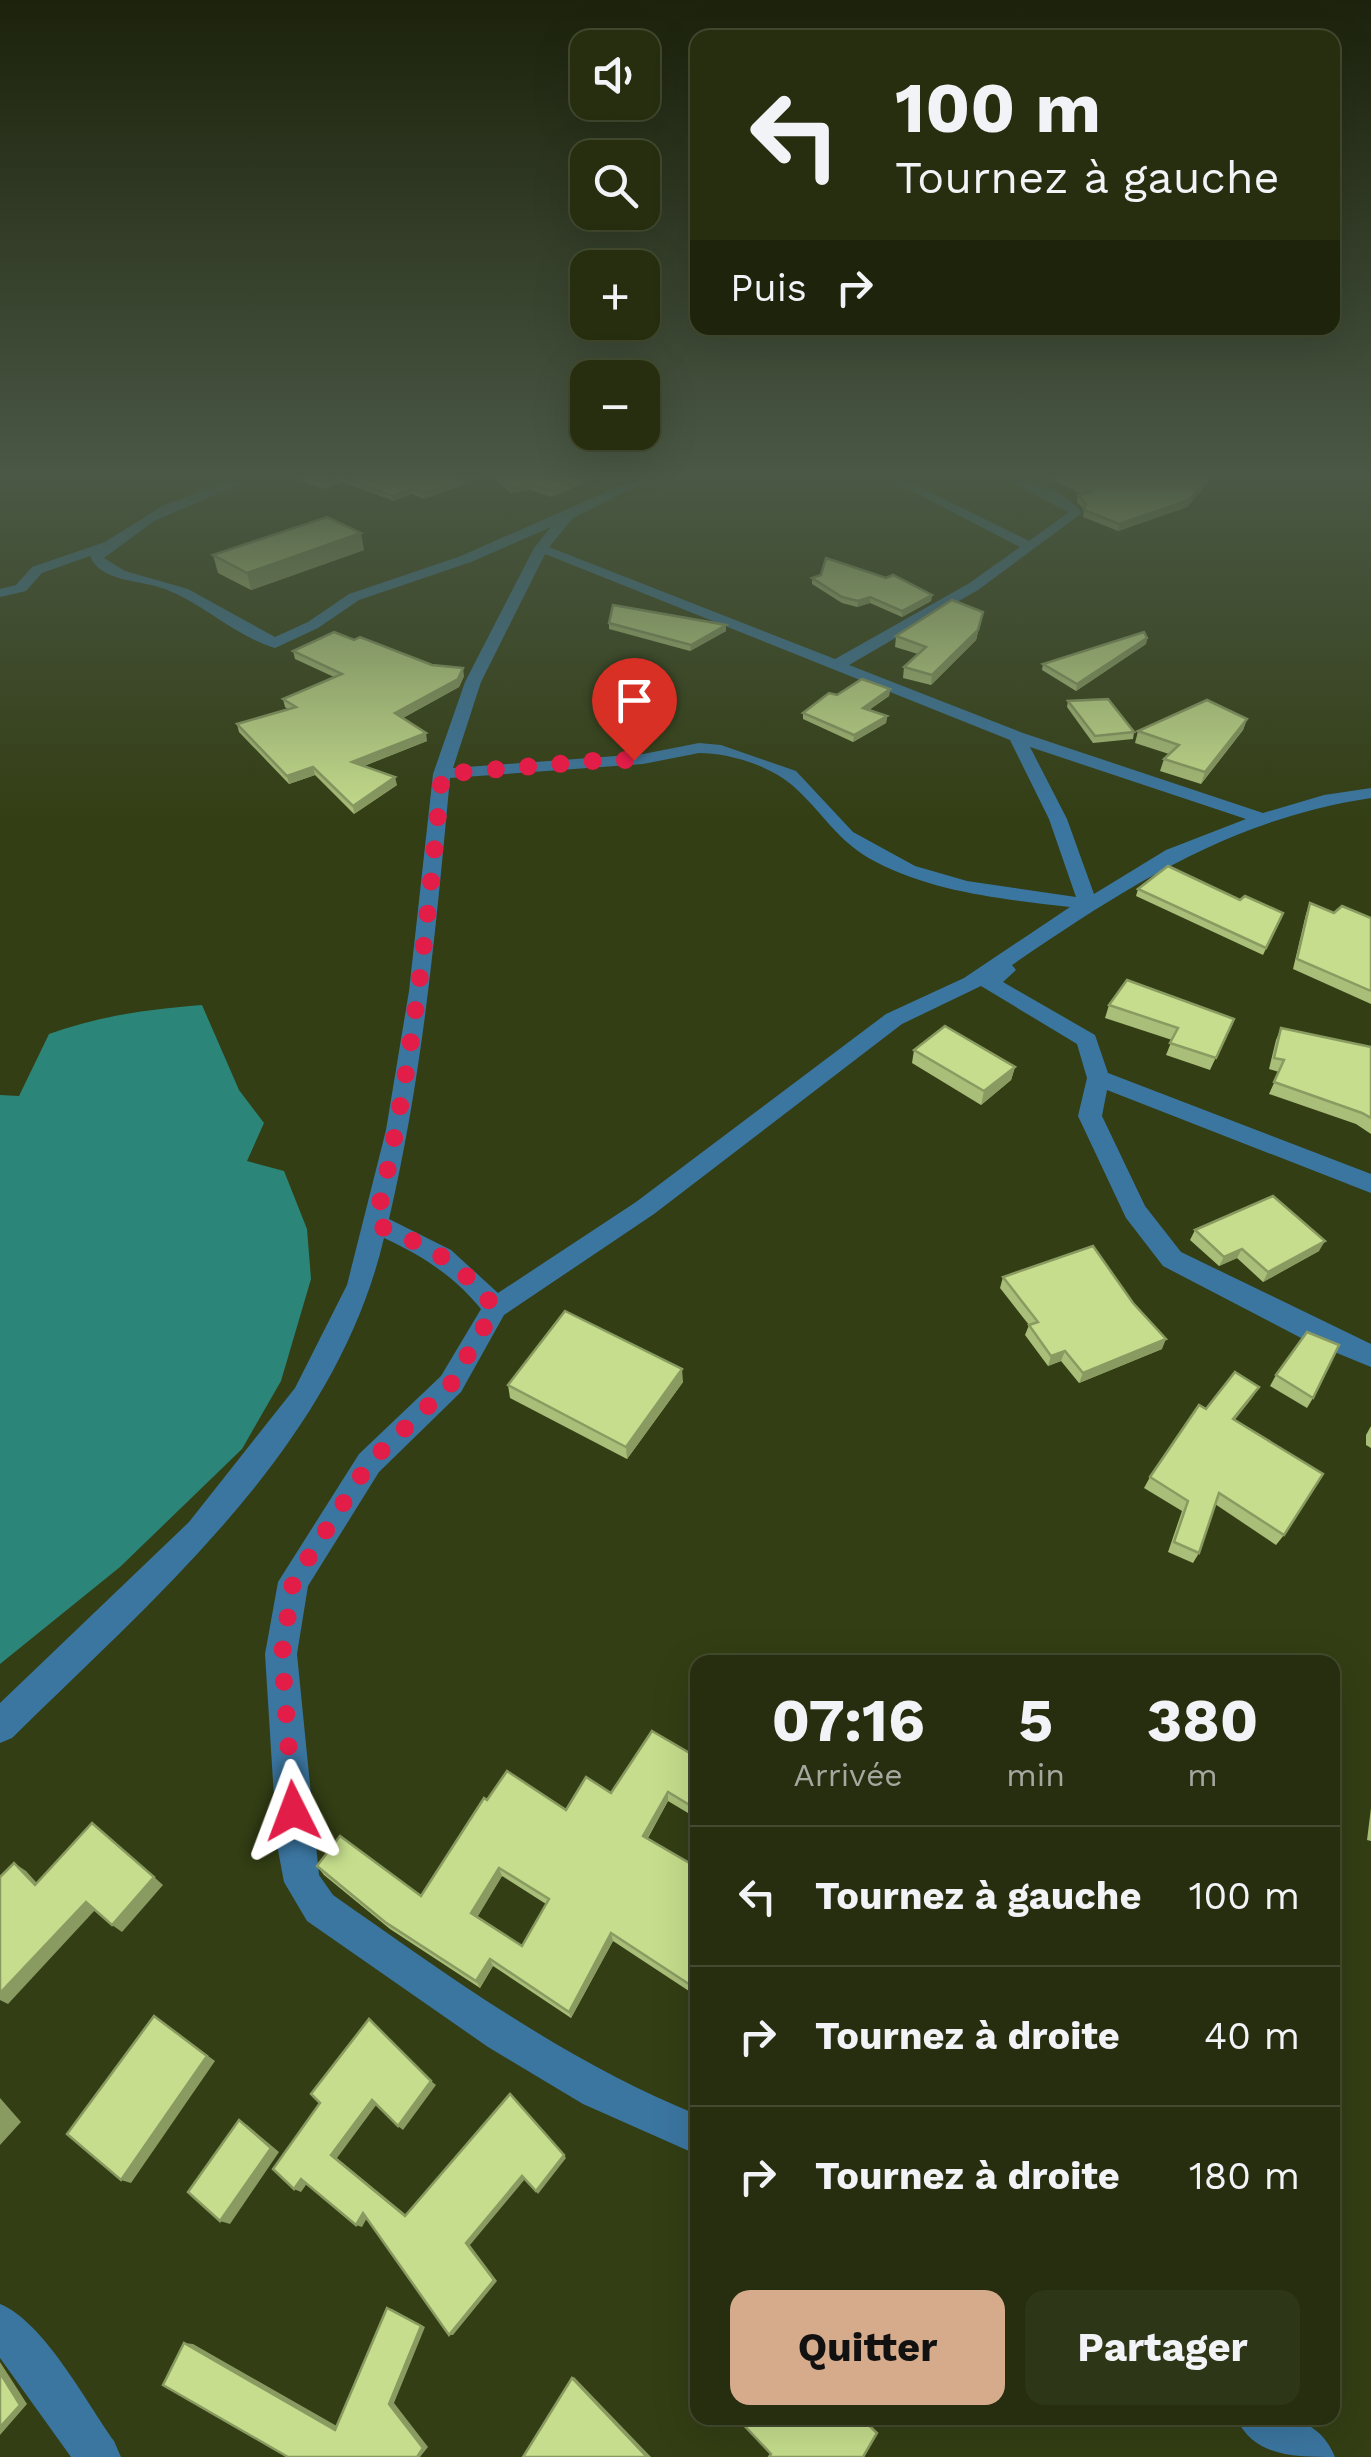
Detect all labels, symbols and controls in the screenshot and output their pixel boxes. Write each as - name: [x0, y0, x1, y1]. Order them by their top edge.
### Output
- map controls: [570, 30, 660, 450]
- button: sound: [570, 30, 660, 120]
- text: 100 m: [895, 67, 1101, 149]
- icon: left: [730, 70, 860, 200]
- button: search: [570, 140, 660, 230]
- text: Tournez à gauche: [895, 151, 1280, 204]
- button: +: [570, 250, 660, 340]
- icon: right: [827, 260, 882, 315]
- text: Puis: [730, 266, 807, 310]
- button: −: [570, 360, 660, 450]
- pin: [592, 658, 677, 761]
- icon: arrive: [607, 673, 662, 728]
- text: 07:16: [771, 1685, 925, 1756]
- text: 5: [1018, 1685, 1053, 1756]
- text: 380: [1147, 1685, 1259, 1756]
- text: Arrivée: [794, 1756, 903, 1794]
- text: min: [1006, 1756, 1065, 1794]
- text: m: [1187, 1756, 1218, 1794]
- position arrow: [241, 1759, 345, 1863]
- icon: left: [730, 1869, 785, 1924]
- text: Tournez à gauche: [815, 1874, 1141, 1918]
- text: 100 m: [1189, 1874, 1300, 1918]
- icon: right: [730, 2009, 785, 2064]
- text: Tournez à droite: [815, 2014, 1120, 2058]
- text: 40 m: [1204, 2014, 1300, 2058]
- icon: right: [730, 2149, 785, 2204]
- text: Tournez à droite: [815, 2154, 1120, 2198]
- text: 180 m: [1189, 2154, 1300, 2198]
- button: Quitter: [730, 2290, 1005, 2405]
- button: Partager: [1025, 2290, 1300, 2405]

